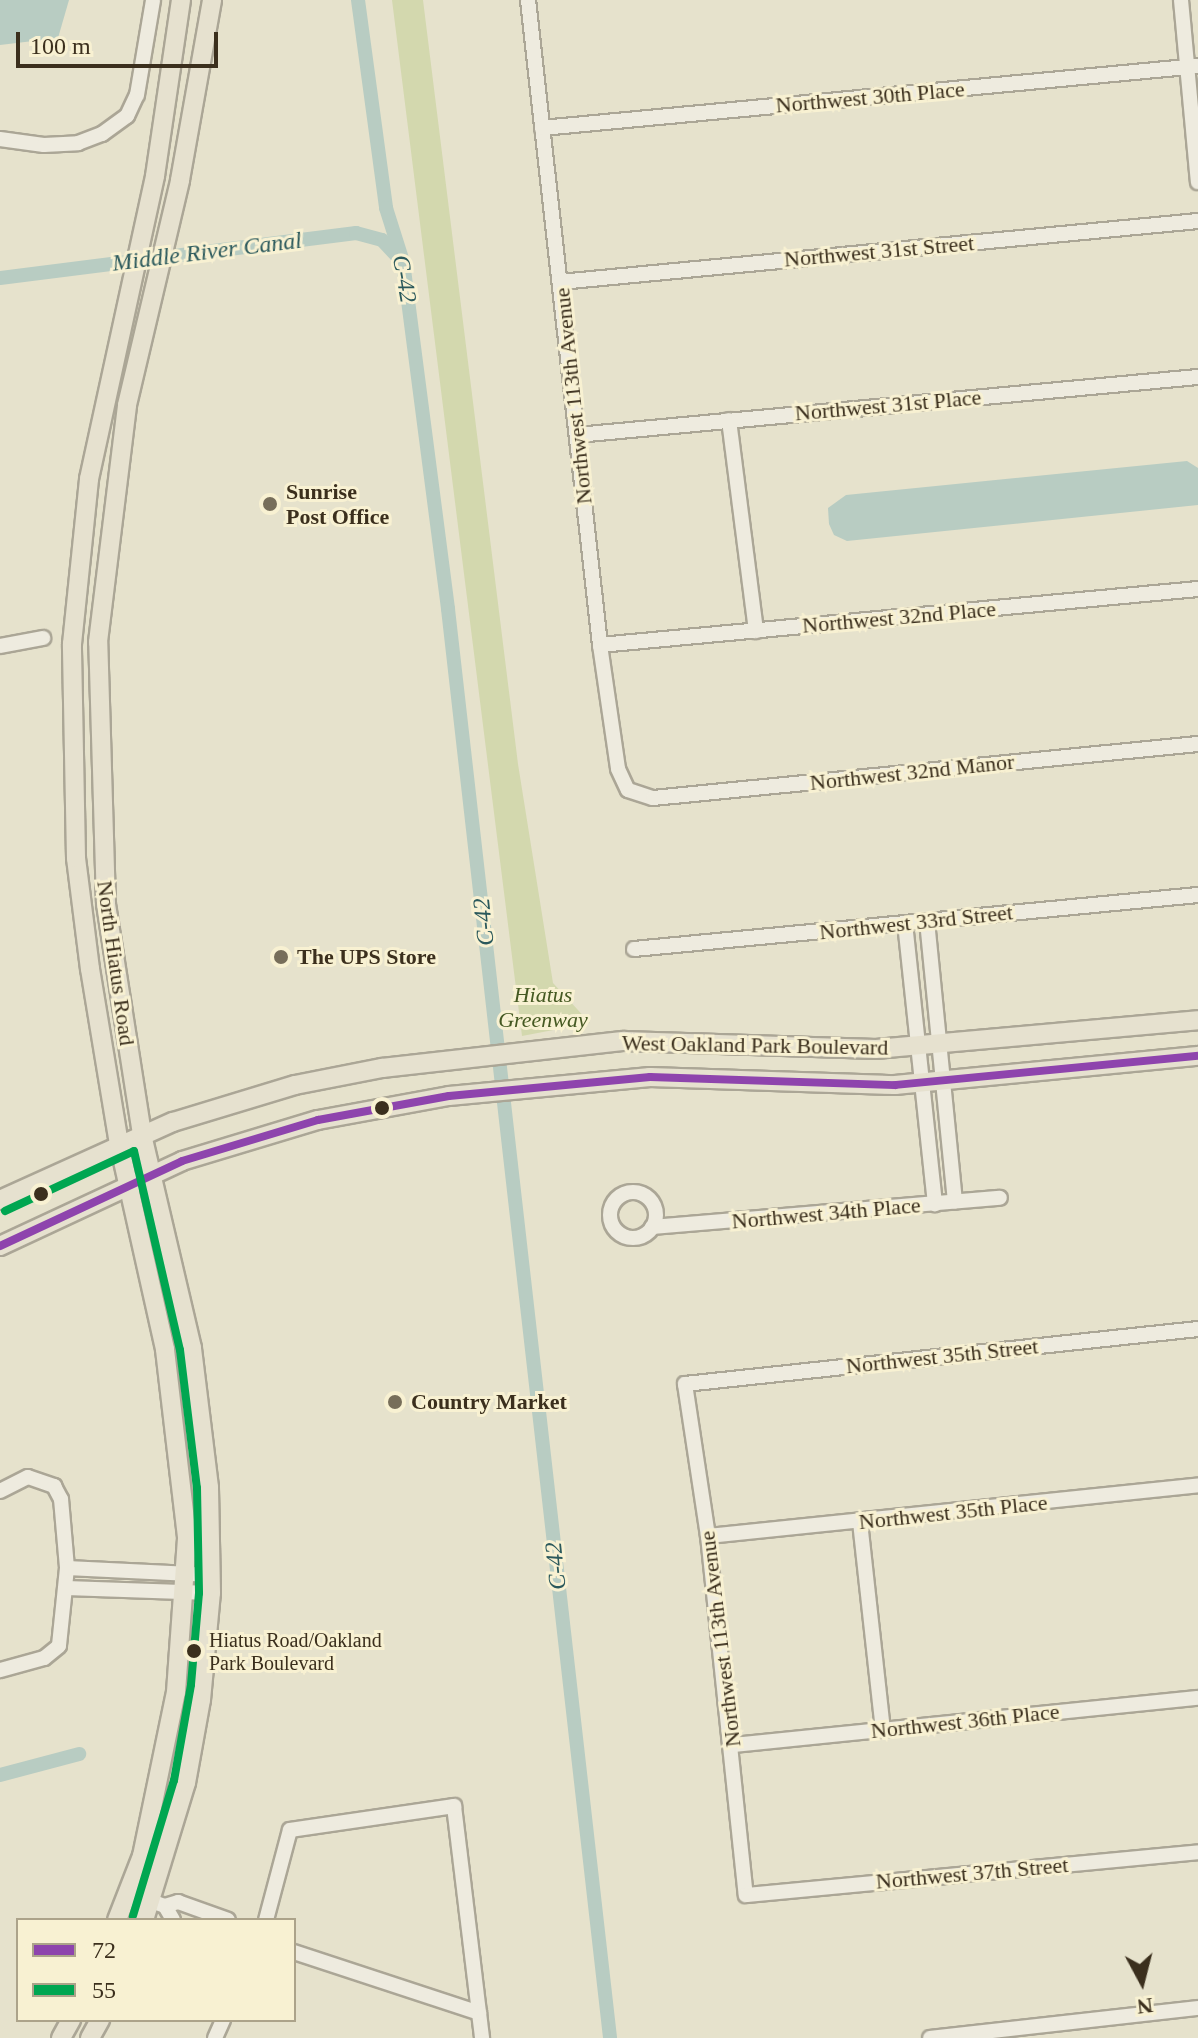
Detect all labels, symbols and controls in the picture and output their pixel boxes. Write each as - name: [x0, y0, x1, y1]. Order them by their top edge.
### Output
- scale bar: [20, 16, 222, 66]
- text: 100 m: [30, 33, 91, 59]
- street label: Northwest 30th Place: [775, 76, 965, 118]
- water label: Middle River Canal: [111, 226, 303, 278]
- street label: Northwest 31st Street: [783, 230, 975, 272]
- water label: C-42: [386, 253, 422, 305]
- street label: Northwest 113th Avenue: [548, 286, 598, 506]
- street label: Northwest 31st Place: [794, 384, 982, 426]
- place label: Sunrise Post Office: [286, 478, 389, 530]
- marker: Sunrise Post Office: [261, 495, 279, 513]
- street label: Northwest 32nd Place: [801, 595, 997, 639]
- street label: Northwest 32nd Manor: [809, 748, 1015, 796]
- street label: North Hiatus Road: [91, 879, 141, 1047]
- water label: C-42: [467, 897, 501, 947]
- street label: Northwest 33rd Street: [818, 899, 1014, 945]
- place label: The UPS Store: [297, 944, 436, 970]
- marker: The UPS Store: [272, 948, 290, 966]
- park label: Hiatus Greenway: [498, 981, 588, 1032]
- street label: West Oakland Park Boulevard: [622, 1029, 888, 1061]
- unlabelled marker: [374, 1100, 390, 1116]
- unlabelled marker: [33, 1186, 49, 1202]
- street label: Northwest 34th Place: [731, 1192, 921, 1234]
- street label: Northwest 35th Street: [845, 1333, 1039, 1379]
- place label: Country Market: [411, 1389, 567, 1415]
- marker: Country Market: [386, 1393, 404, 1411]
- street label: Northwest 35th Place: [857, 1489, 1049, 1535]
- street label: Northwest 113th Avenue: [694, 1529, 746, 1749]
- water label: C-42: [539, 1541, 573, 1591]
- place label: Hiatus Road/Oakland Park Boulevard: [209, 1628, 382, 1675]
- marker: Hiatus Road/Oakland Park Boulevard: [186, 1643, 202, 1659]
- street label: Northwest 36th Place: [869, 1698, 1061, 1744]
- street label: Northwest 37th Street: [875, 1851, 1069, 1895]
- legend: [16, 1918, 296, 2022]
- text: 72: [92, 1937, 116, 1963]
- north arrow: [1102, 1942, 1182, 2022]
- text: 55: [92, 1977, 116, 2003]
- text: N: [1136, 1993, 1154, 2020]

